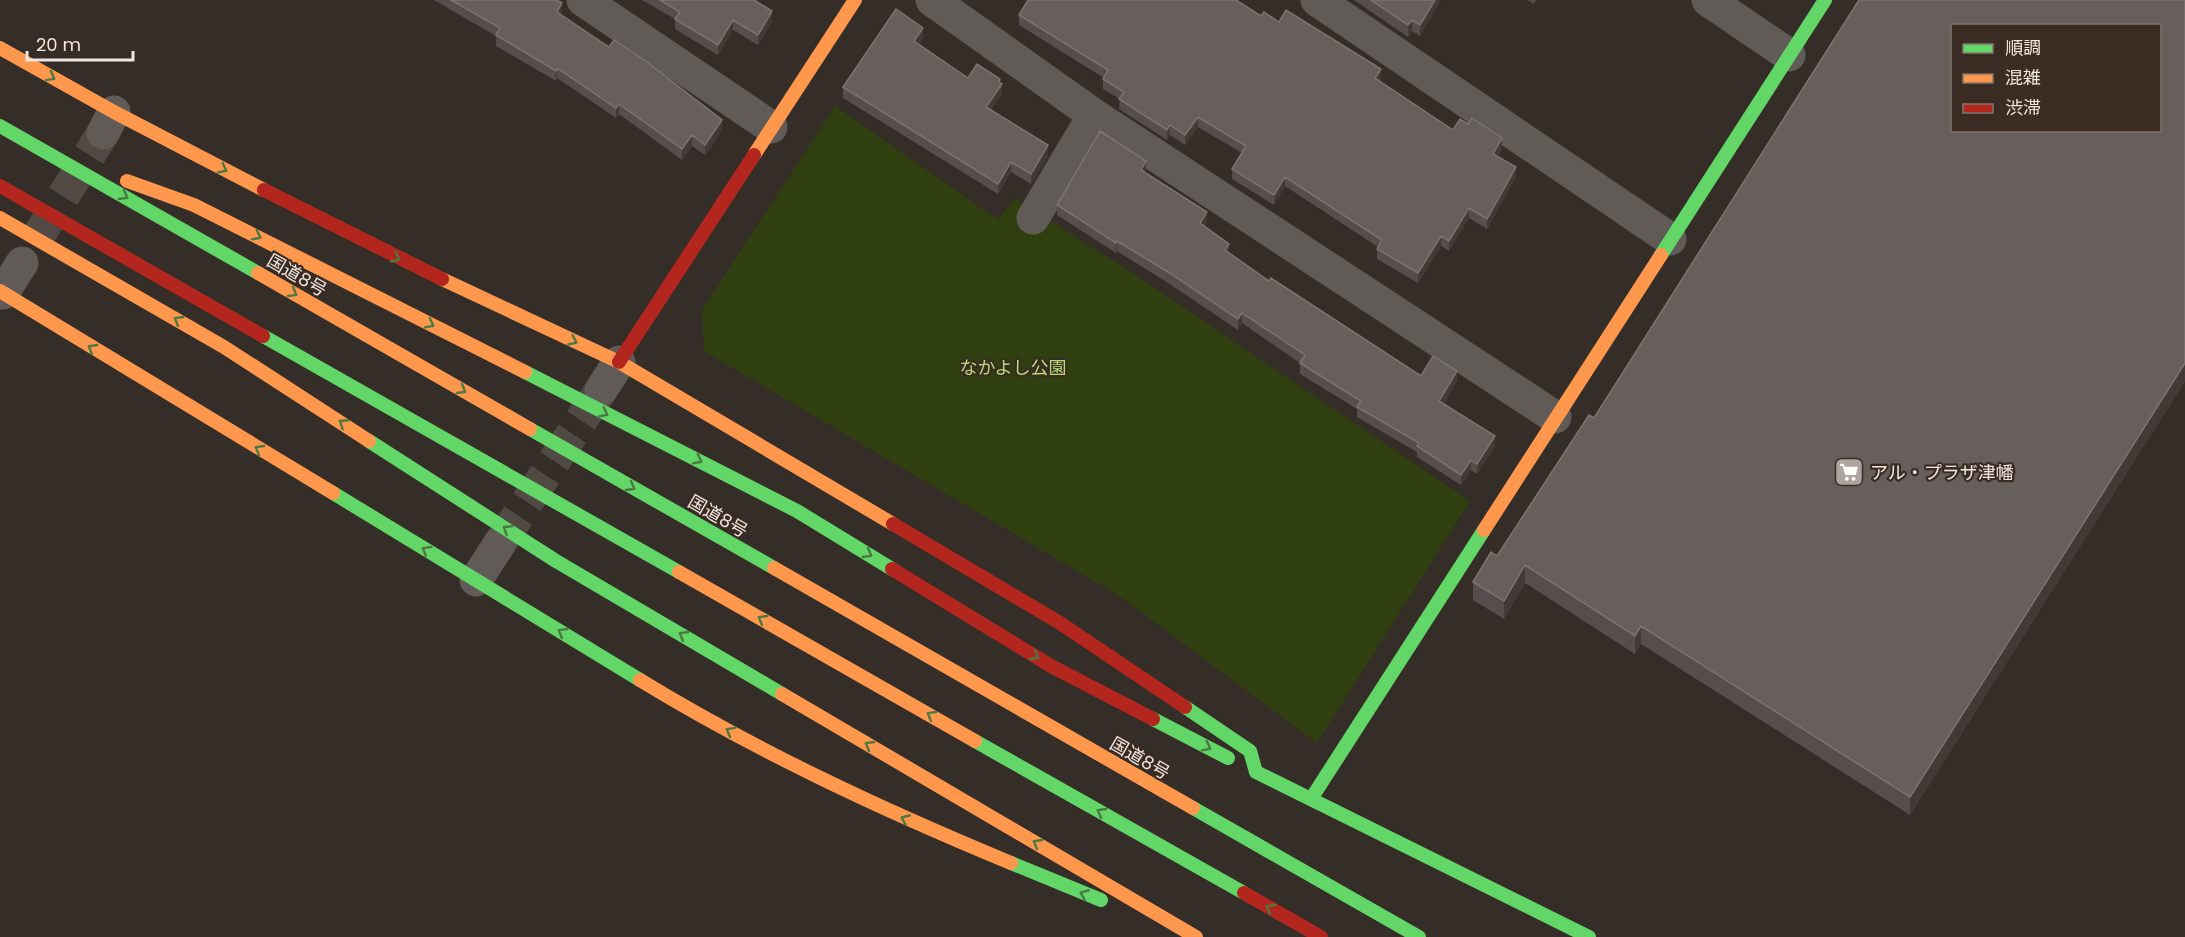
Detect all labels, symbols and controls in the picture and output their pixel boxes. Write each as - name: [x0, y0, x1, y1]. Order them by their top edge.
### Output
- scale bar: [27, 24, 134, 62]
- legend: [1951, 24, 2161, 132]
- text: 20 m: [36, 32, 81, 57]
- text: 順調: [2005, 35, 2041, 60]
- text: 混雑: [2005, 65, 2041, 90]
- one-way arrow: [45, 70, 55, 81]
- text: 渋滞: [2005, 95, 2041, 120]
- one-way arrow: [217, 162, 227, 173]
- one-way arrow: [118, 189, 128, 201]
- one-way arrow: [250, 228, 261, 240]
- street label: 国道8号: [262, 248, 332, 302]
- one-way arrow: [390, 250, 401, 262]
- one-way arrow: [287, 286, 297, 297]
- one-way arrow: [174, 316, 184, 327]
- one-way arrow: [424, 317, 435, 328]
- one-way arrow: [566, 333, 577, 345]
- one-way arrow: [88, 343, 98, 355]
- park label: なかよし公園: [959, 355, 1067, 380]
- one-way arrow: [456, 383, 466, 394]
- one-way arrow: [598, 405, 609, 417]
- one-way arrow: [339, 419, 349, 431]
- one-way arrow: [255, 444, 265, 456]
- one-way arrow: [691, 453, 702, 465]
- supermarket icon: アル・プラザ津幡: [1833, 456, 1865, 488]
- place label: アル・プラザ津幡: [1870, 460, 2014, 485]
- one-way arrow: [625, 480, 636, 491]
- street label: 国道8号: [683, 489, 753, 543]
- one-way arrow: [503, 525, 514, 536]
- one-way arrow: [422, 545, 432, 557]
- one-way arrow: [862, 547, 872, 559]
- one-way arrow: [758, 615, 768, 626]
- one-way arrow: [558, 628, 568, 640]
- one-way arrow: [679, 631, 689, 642]
- one-way arrow: [1029, 648, 1039, 660]
- one-way arrow: [927, 711, 937, 723]
- one-way arrow: [726, 727, 737, 738]
- street label: 国道8号: [1105, 731, 1175, 785]
- one-way arrow: [865, 740, 875, 752]
- one-way arrow: [1201, 740, 1212, 751]
- one-way arrow: [1097, 808, 1107, 819]
- one-way arrow: [900, 814, 911, 826]
- one-way arrow: [1033, 839, 1043, 851]
- one-way arrow: [1080, 889, 1091, 901]
- one-way arrow: [1266, 904, 1276, 915]

